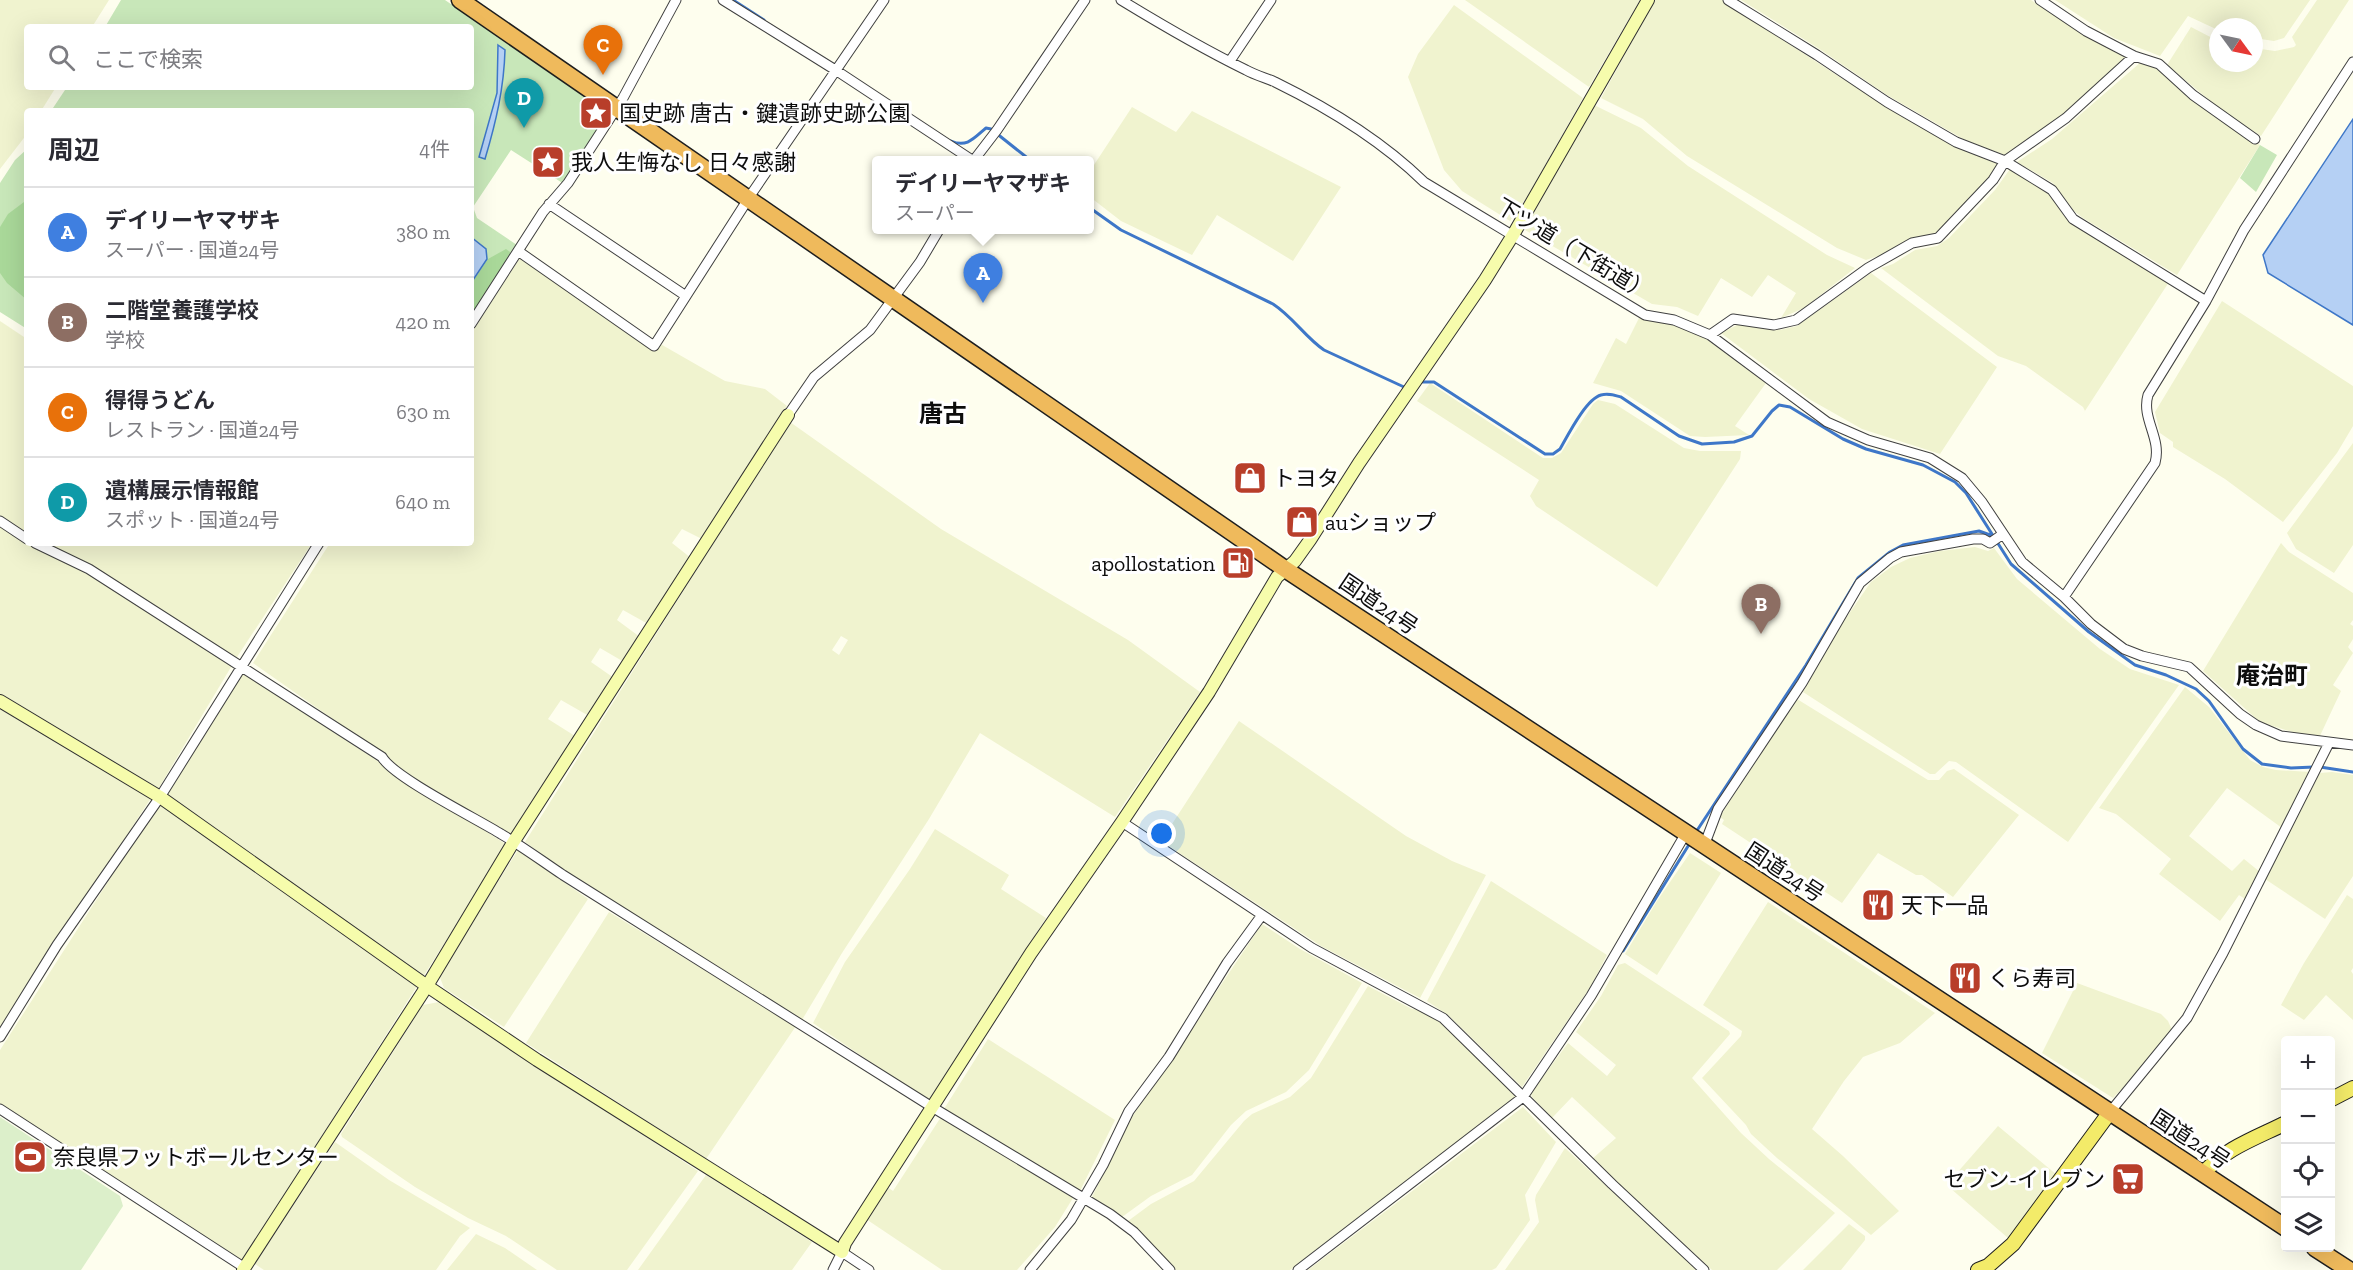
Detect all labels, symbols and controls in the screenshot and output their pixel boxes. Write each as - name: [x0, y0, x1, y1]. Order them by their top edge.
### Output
- north arrow: [2209, 18, 2263, 72]
- search box: [24, 24, 474, 90]
- pin: C: [584, 26, 622, 75]
- icon: search: [45, 41, 78, 74]
- text: ここで検索: [93, 46, 203, 73]
- pin: D: [504, 78, 544, 128]
- place icon: 国史跡 唐古・鍵遺跡史跡公園: [578, 95, 614, 131]
- place label: 国史跡 唐古・鍵遺跡史跡公園: [619, 100, 910, 127]
- text: 周辺: [48, 134, 100, 166]
- text: 4件: [419, 137, 450, 161]
- place icon: 我人生悔なし 日々感謝: [530, 144, 566, 180]
- place label: 我人生悔なし 日々感謝: [571, 149, 796, 176]
- popup: [872, 156, 1094, 234]
- text: デイリーヤマザキ: [895, 170, 1071, 197]
- street label: 下ツ道（下街道）: [1491, 193, 1656, 306]
- text: スーパー: [895, 201, 975, 225]
- text: デイリーヤマザキ: [105, 207, 281, 234]
- text: A: [61, 220, 74, 244]
- text: 380 m: [396, 220, 450, 244]
- text: スーパー · 国道24号: [105, 238, 279, 262]
- pin: A: [964, 254, 1002, 303]
- text: 二階堂養護学校: [105, 297, 259, 324]
- text: B: [61, 310, 74, 334]
- text: 420 m: [396, 310, 450, 334]
- text: 学校: [105, 328, 145, 352]
- text: 得得うどん: [105, 387, 215, 414]
- district label: 唐古: [919, 399, 967, 428]
- text: C: [61, 400, 74, 424]
- text: 630 m: [396, 400, 450, 424]
- text: レストラン · 国道24号: [105, 418, 300, 442]
- shop icon: トヨタ: [1232, 460, 1268, 496]
- place label: トヨタ: [1273, 465, 1339, 492]
- text: 遺構展示情報館: [105, 477, 259, 504]
- text: D: [61, 490, 74, 514]
- text: 640 m: [395, 490, 450, 514]
- shop icon: auショップ: [1284, 504, 1320, 540]
- text: スポット · 国道24号: [105, 508, 280, 532]
- place label: auショップ: [1325, 509, 1436, 536]
- fuel station icon: apollostation: [1220, 545, 1256, 581]
- place label: apollostation: [1091, 550, 1215, 577]
- street label: 国道24号: [1334, 568, 1423, 641]
- pin: B: [1742, 584, 1780, 634]
- district label: 庵治町: [2236, 661, 2308, 690]
- your location: [1147, 819, 1176, 848]
- street label: 国道24号: [1740, 837, 1829, 908]
- restaurant icon: 天下一品: [1860, 887, 1896, 923]
- place label: 天下一品: [1901, 892, 1989, 919]
- restaurant icon: くら寿司: [1947, 960, 1983, 996]
- place label: くら寿司: [1988, 965, 2076, 992]
- map controls: [2281, 1036, 2335, 1252]
- button: +: [2281, 1036, 2335, 1090]
- button: −: [2281, 1090, 2335, 1144]
- street label: 国道24号: [2146, 1104, 2235, 1175]
- sports icon: 奈良県フットボールセンター: [12, 1139, 48, 1175]
- place label: 奈良県フットボールセンター: [53, 1144, 339, 1171]
- button: locate: [2281, 1144, 2335, 1198]
- supermarket icon: セブン-イレブン: [2110, 1161, 2146, 1197]
- place label: セブン-イレブン: [1943, 1166, 2105, 1193]
- button: layers: [2281, 1198, 2335, 1252]

